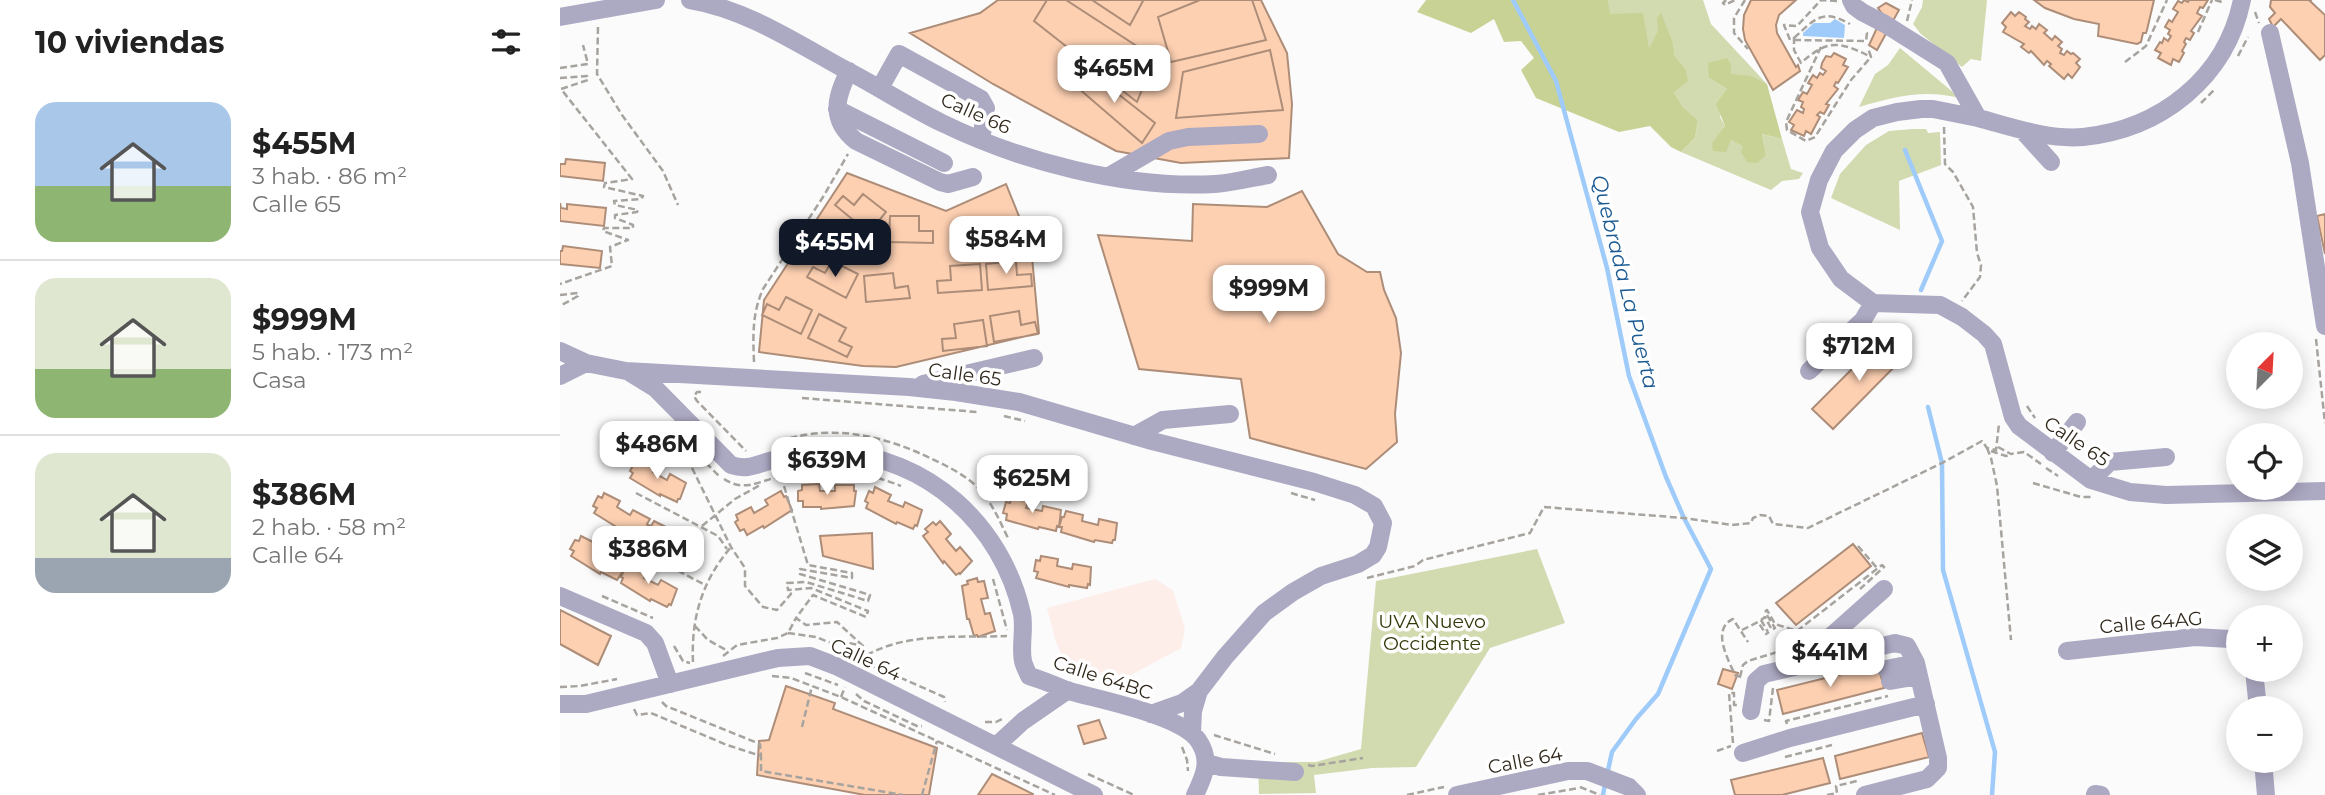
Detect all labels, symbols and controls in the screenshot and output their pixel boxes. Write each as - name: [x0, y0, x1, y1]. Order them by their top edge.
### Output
- icon: filters: [487, 23, 525, 61]
- text: 10 viviendas: [35, 24, 225, 61]
- pin: $465M: [1065, 46, 1163, 105]
- text: $465M: [1073, 54, 1155, 82]
- street label: Calle 66: [937, 88, 1014, 139]
- text: $455M: [252, 125, 356, 162]
- icon: home: [91, 130, 175, 214]
- text: 3 hab. · 86 m²: [252, 162, 407, 190]
- water label: Quebrada La Puerta: [1587, 172, 1664, 392]
- text: Calle 65: [252, 190, 341, 218]
- pin: $584M: [957, 216, 1055, 276]
- pin: $455M: [786, 219, 884, 279]
- text: $584M: [965, 225, 1047, 253]
- text: $455M: [795, 228, 875, 256]
- pin: $999M: [1220, 266, 1318, 325]
- text: $999M: [1229, 274, 1309, 302]
- text: $999M: [252, 301, 357, 338]
- icon: home: [91, 306, 175, 390]
- pin: $712M: [1810, 324, 1908, 383]
- text: $712M: [1822, 332, 1896, 360]
- north arrow: [2226, 332, 2303, 410]
- map controls: [2226, 332, 2303, 773]
- text: 5 hab. · 173 m²: [252, 338, 413, 366]
- street label: Calle 65: [927, 358, 1003, 391]
- text: Casa: [252, 366, 307, 394]
- street label: Calle 65: [2040, 411, 2114, 472]
- pin: $486M: [608, 421, 706, 481]
- button: locate: [2226, 423, 2303, 500]
- text: $486M: [616, 430, 698, 458]
- pin: $639M: [778, 438, 876, 497]
- text: $639M: [787, 446, 867, 474]
- pin: $625M: [983, 456, 1081, 515]
- text: $625M: [993, 464, 1071, 492]
- text: $386M: [252, 476, 356, 513]
- icon: home: [91, 481, 175, 565]
- text: 2 hab. · 58 m²: [252, 513, 406, 541]
- button: layers: [2226, 514, 2303, 591]
- pin: $386M: [599, 526, 697, 586]
- text: $386M: [608, 535, 688, 563]
- text: Calle 64: [252, 541, 343, 569]
- button: +: [2226, 605, 2303, 682]
- street label: Calle 64AG: [2099, 607, 2204, 638]
- park label: UVA Nuevo Occidente: [1378, 610, 1486, 655]
- pin: $441M: [1781, 630, 1879, 689]
- street label: Calle 64: [827, 633, 905, 686]
- text: $441M: [1791, 638, 1869, 666]
- street label: Calle 64BC: [1050, 651, 1155, 704]
- button: −: [2226, 696, 2303, 773]
- street label: Calle 64: [1486, 742, 1565, 779]

